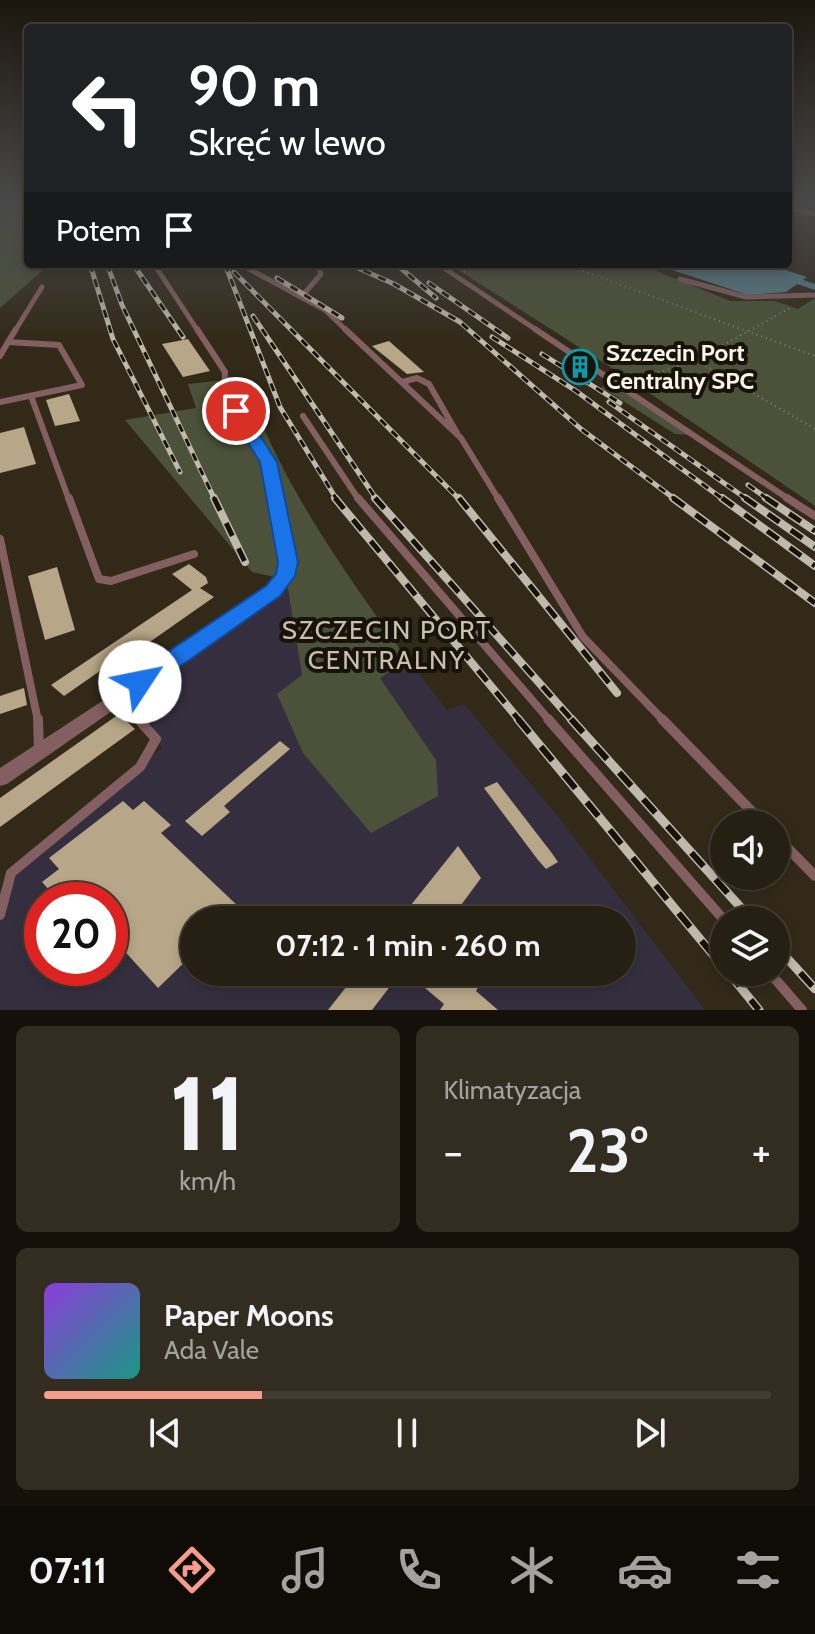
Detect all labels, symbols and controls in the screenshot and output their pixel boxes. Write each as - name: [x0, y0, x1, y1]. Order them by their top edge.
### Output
- text: 90 m: [188, 52, 320, 120]
- icon: left: [56, 56, 160, 160]
- text: Skręć w lewo: [188, 120, 386, 164]
- icon: arrive: [157, 208, 201, 252]
- text: Potem: [56, 212, 141, 249]
- place label: Szczecin Port Centralny SPC: [606, 338, 754, 395]
- building icon: Szczecin Port Centralny SPC: [561, 348, 599, 386]
- pin: [202, 377, 270, 445]
- icon: arrive: [214, 389, 258, 433]
- district label: SZCZECIN PORT CENTRALNY: [282, 614, 492, 676]
- position arrow: [98, 640, 182, 724]
- map controls: [710, 810, 790, 986]
- button: sound: [710, 810, 790, 890]
- speed limit sign: 20: [24, 882, 128, 986]
- button: layers: [710, 906, 790, 986]
- text: 07:12 · 1 min · 260 m: [275, 927, 541, 964]
- text: 11: [169, 1050, 246, 1176]
- text: Klimatyzacja: [444, 1074, 581, 1106]
- text: 23°: [567, 1114, 648, 1187]
- text: −: [444, 1125, 463, 1178]
- text: +: [752, 1125, 771, 1178]
- text: km/h: [179, 1165, 236, 1197]
- text: Paper Moons: [164, 1297, 334, 1334]
- text: Ada Vale: [164, 1334, 259, 1366]
- icon: previous: [143, 1411, 187, 1455]
- icon: pause: [385, 1411, 429, 1455]
- icon: next: [628, 1411, 672, 1455]
- icon: directions: [164, 1542, 220, 1598]
- icon: music: [277, 1542, 333, 1598]
- icon: phone: [391, 1542, 447, 1598]
- icon: climate: [504, 1542, 560, 1598]
- icon: car: [617, 1542, 673, 1598]
- icon: filters: [730, 1542, 786, 1598]
- text: 07:11: [29, 1548, 107, 1592]

